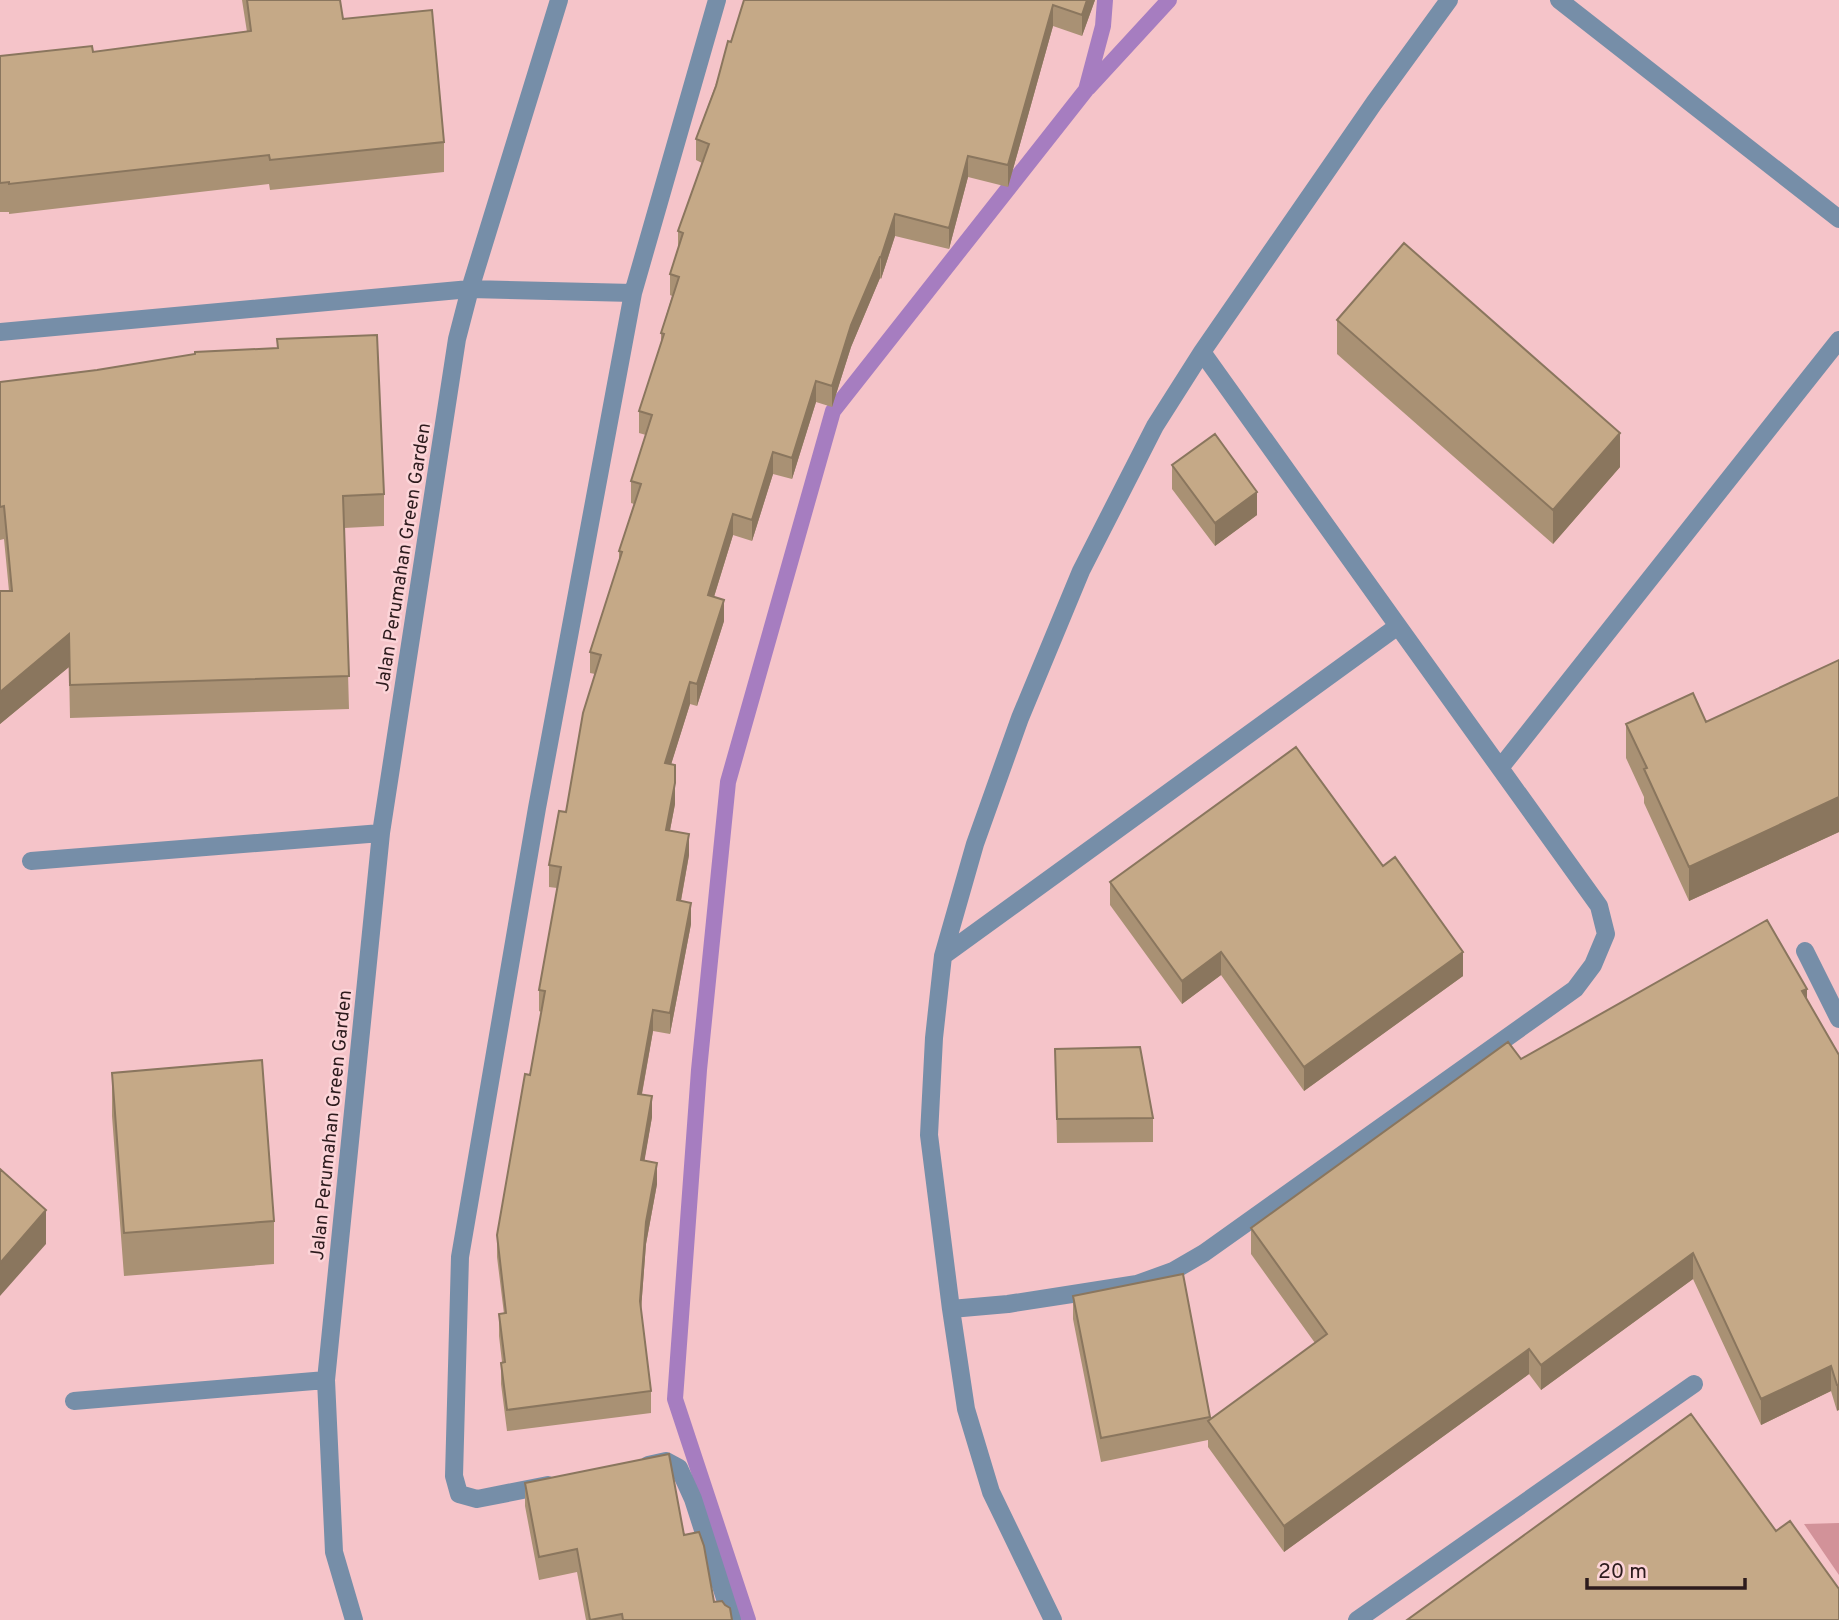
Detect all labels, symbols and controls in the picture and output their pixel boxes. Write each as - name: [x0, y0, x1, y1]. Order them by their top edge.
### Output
- street label: Jalan Perumahan Green Garden: [371, 421, 437, 693]
- street label: Jalan Perumahan Green Garden: [306, 989, 358, 1262]
- scale bar: [1587, 1546, 1744, 1590]
- text: 20 m: [1598, 1559, 1647, 1586]

